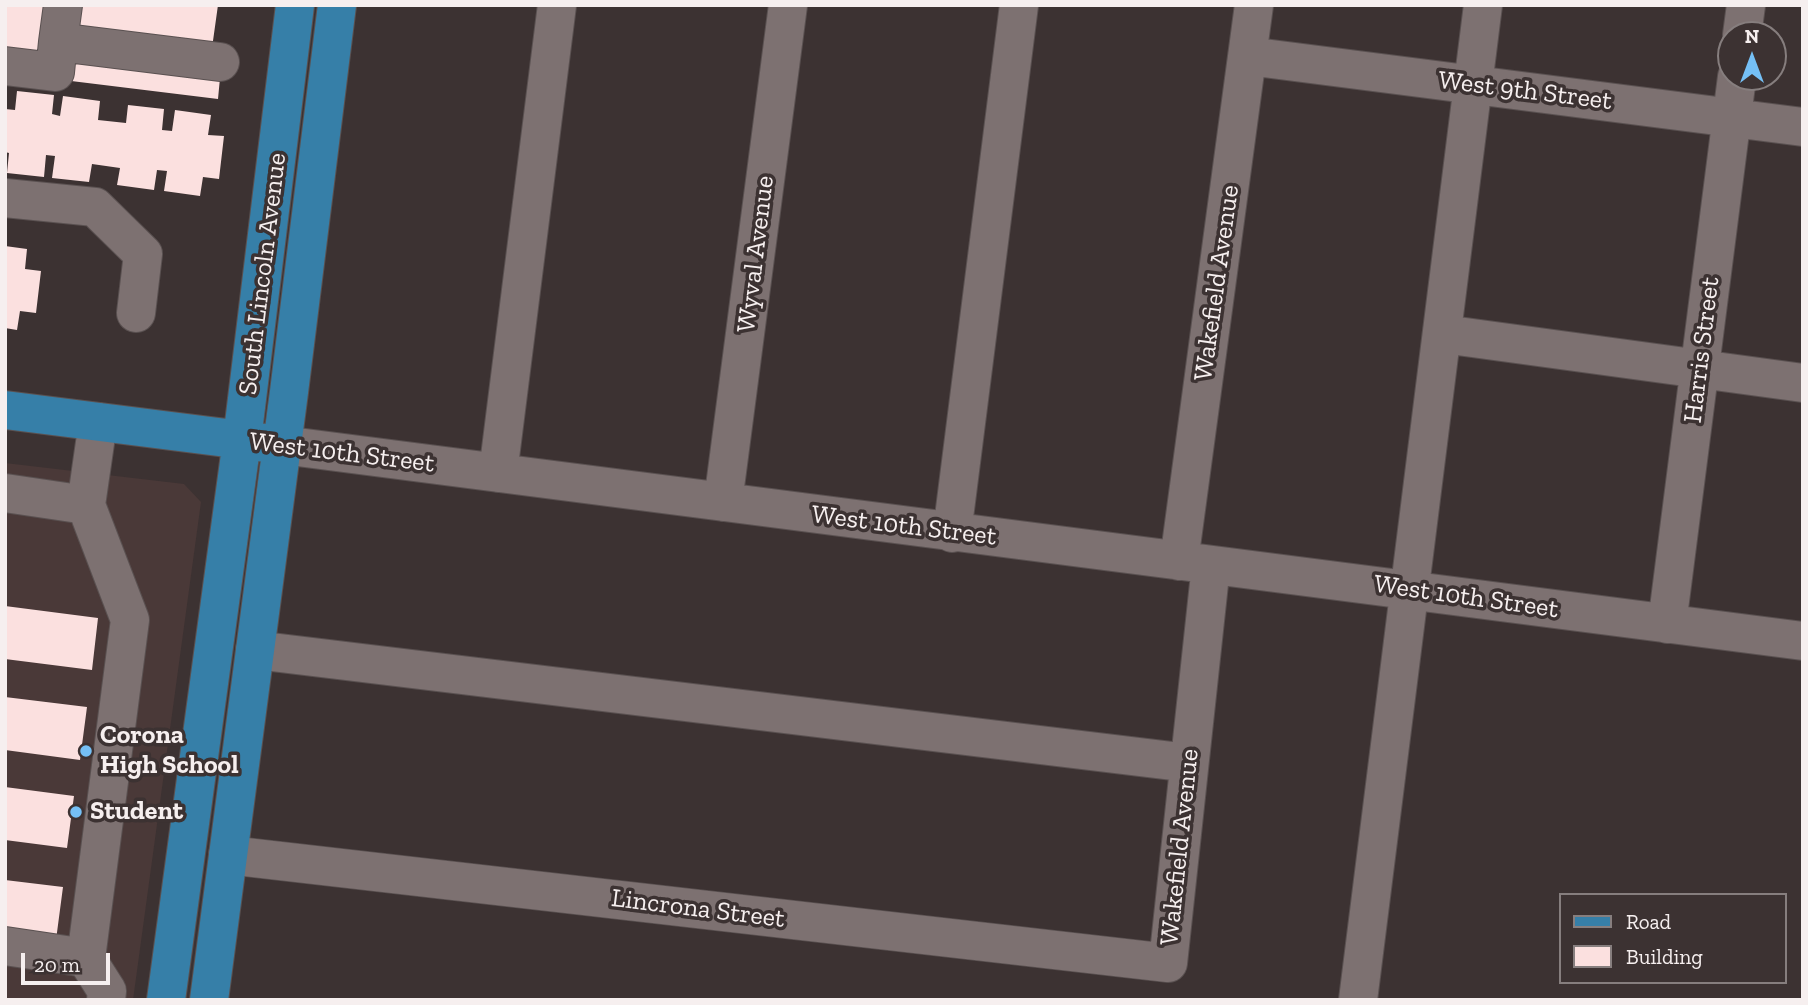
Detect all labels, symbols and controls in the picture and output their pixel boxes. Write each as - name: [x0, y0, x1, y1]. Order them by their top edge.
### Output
- north arrow: [1717, 21, 1787, 91]
- text: N: [1745, 25, 1759, 48]
- street label: West 9th Street: [1436, 65, 1614, 117]
- street label: South Lincoln Avenue: [233, 151, 293, 397]
- street label: Wyval Avenue: [731, 174, 781, 334]
- street label: Wakefield Avenue: [1188, 183, 1246, 383]
- street label: Harris Street: [1678, 275, 1726, 425]
- street label: West 10th Street: [248, 426, 436, 480]
- street label: West 10th Street: [810, 499, 998, 553]
- street label: West 10th Street: [1372, 569, 1560, 625]
- place label: Corona High School: [100, 720, 239, 782]
- marker: Corona High School: [78, 743, 94, 759]
- street label: Wakefield Avenue: [1154, 747, 1206, 947]
- place label: Student: [90, 796, 183, 828]
- marker: Student: [68, 804, 84, 820]
- street label: Lincrona Street: [610, 883, 786, 935]
- legend: [1560, 893, 1787, 984]
- text: Road: [1626, 909, 1671, 934]
- scale bar: [24, 939, 114, 983]
- text: Building: [1626, 944, 1703, 969]
- text: 20 m: [34, 952, 80, 977]

